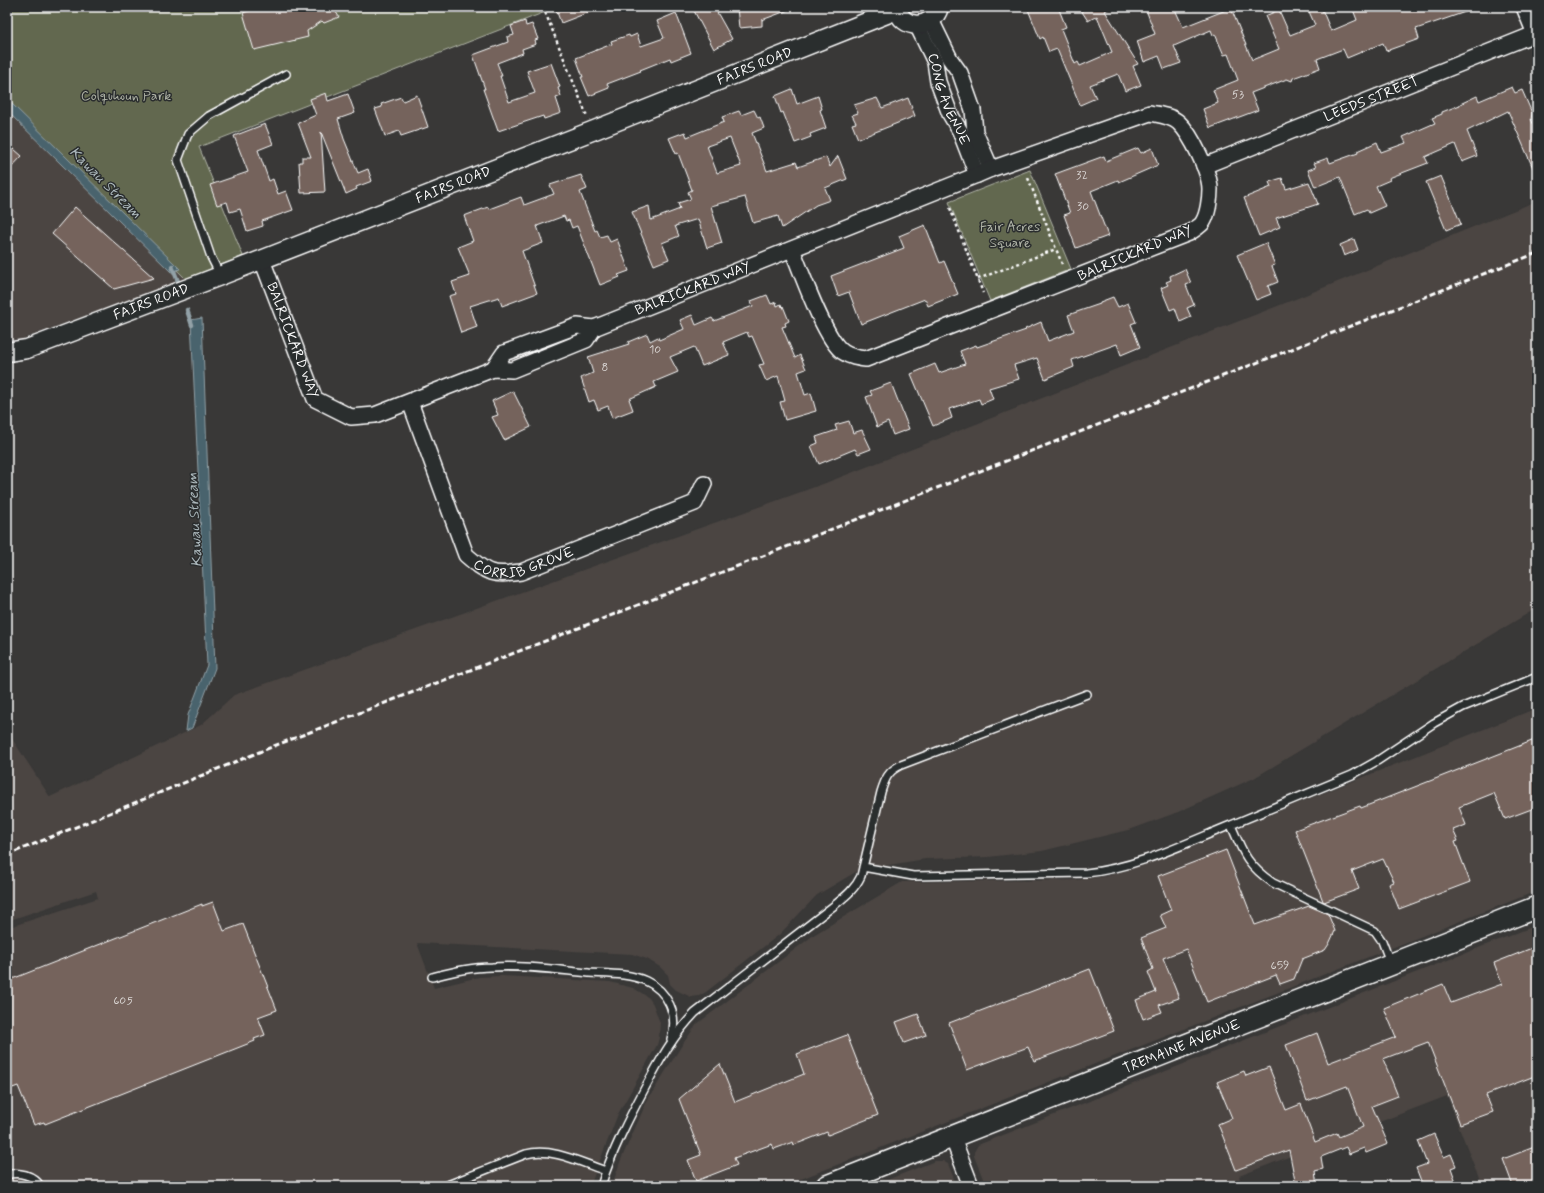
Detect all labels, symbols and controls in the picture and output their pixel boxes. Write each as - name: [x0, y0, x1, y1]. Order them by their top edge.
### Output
- street label: FAIRS ROAD: [715, 43, 795, 89]
- street label: CONG AVENUE: [923, 50, 974, 148]
- street label: LEEDS STREET: [1321, 72, 1421, 126]
- park label: Colquhoun Park: [81, 87, 171, 105]
- house number: 53: [1232, 87, 1244, 103]
- water label: Kawau Stream: [65, 143, 145, 223]
- street label: FAIRS ROAD: [413, 162, 494, 208]
- house number: 32: [1076, 168, 1088, 184]
- house number: 30: [1077, 199, 1089, 215]
- park label: Fair Acres Square: [980, 218, 1040, 252]
- street label: BALRICKARD WAY: [1075, 221, 1195, 285]
- street label: BALRICKARD WAY: [632, 257, 753, 320]
- street label: FAIRS ROAD: [111, 280, 192, 325]
- street label: BALRICKARD WAY: [262, 280, 323, 401]
- house number: 10: [649, 342, 661, 358]
- house number: 8: [602, 360, 608, 376]
- water label: Kawau Stream: [183, 472, 207, 568]
- street label: CORRIB GROVE: [469, 543, 576, 583]
- house number: 659: [1271, 958, 1289, 974]
- house number: 605: [113, 993, 133, 1009]
- street label: TREMAINE AVENUE: [1120, 1015, 1243, 1078]

